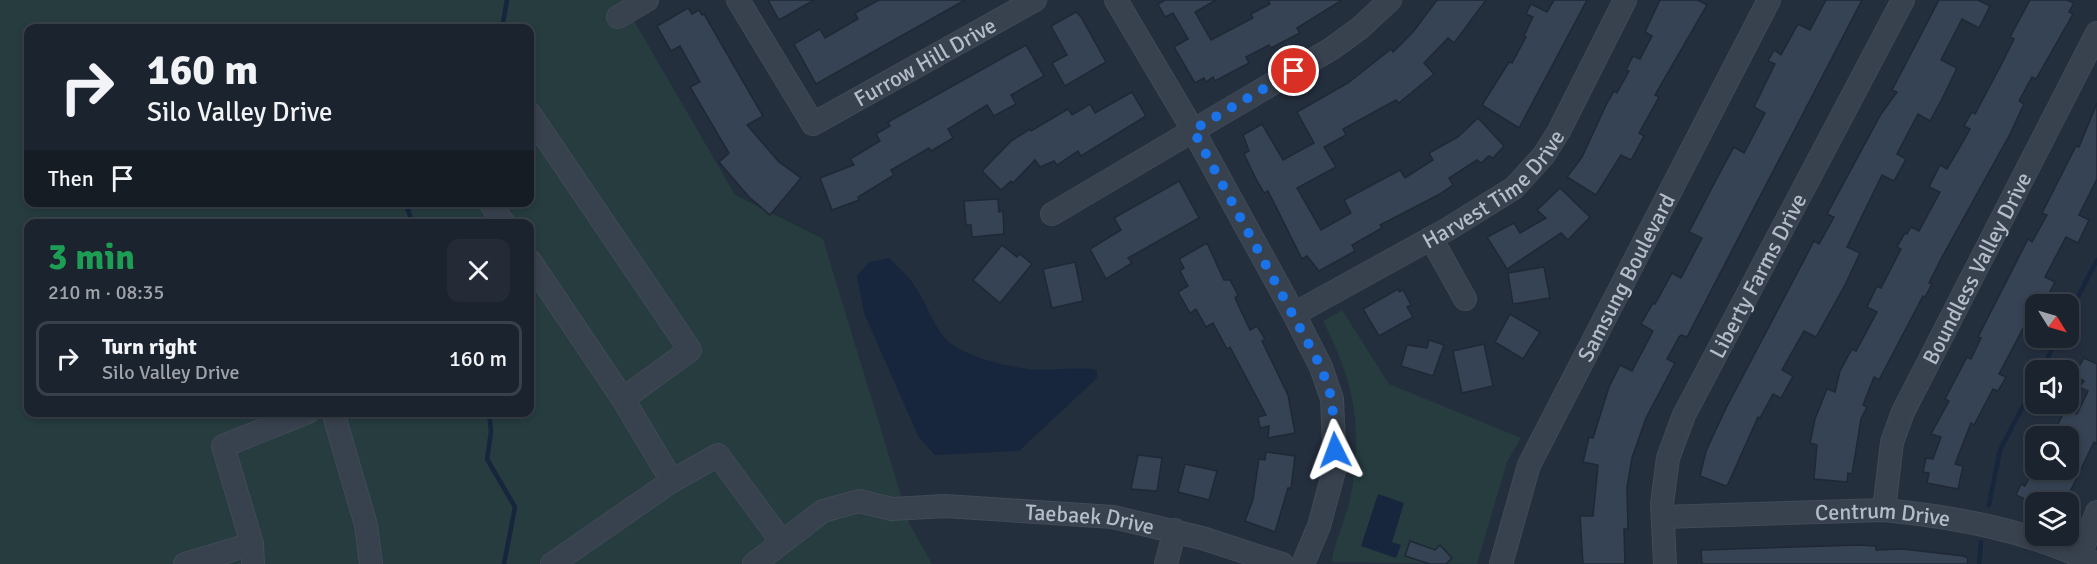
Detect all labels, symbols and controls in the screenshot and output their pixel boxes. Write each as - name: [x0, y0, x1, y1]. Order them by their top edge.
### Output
- street label: Furrow Hill Drive: [849, 11, 1001, 112]
- text: 160 m: [147, 45, 258, 96]
- pin: [1268, 45, 1319, 96]
- icon: right: [48, 48, 126, 126]
- icon: arrive: [1277, 54, 1310, 87]
- text: Silo Valley Drive: [147, 96, 333, 129]
- street label: Harvest Time Drive: [1417, 125, 1570, 254]
- icon: arrive: [106, 162, 139, 195]
- text: Then: [48, 165, 94, 192]
- street label: Boundless Valley Drive: [1916, 167, 2037, 369]
- street label: Samsung Boulevard: [1571, 189, 1680, 366]
- street label: Liberty Farms Drive: [1703, 189, 1812, 363]
- text: 3 min: [48, 235, 135, 280]
- button: close: [447, 239, 510, 302]
- text: 210 m · 08:35: [48, 280, 164, 305]
- north arrow: [2025, 294, 2079, 348]
- map controls: [2025, 294, 2079, 546]
- text: Turn right: [102, 333, 197, 360]
- icon: right: [51, 342, 84, 375]
- text: 160 m: [449, 345, 507, 372]
- text: Silo Valley Drive: [102, 360, 239, 385]
- button: sound: [2025, 360, 2079, 414]
- position arrow: [1303, 418, 1367, 482]
- button: search: [2025, 426, 2079, 480]
- button: layers: [2025, 492, 2079, 546]
- street label: Centrum Drive: [1815, 496, 1952, 532]
- street label: Taebaek Drive: [1024, 498, 1157, 540]

